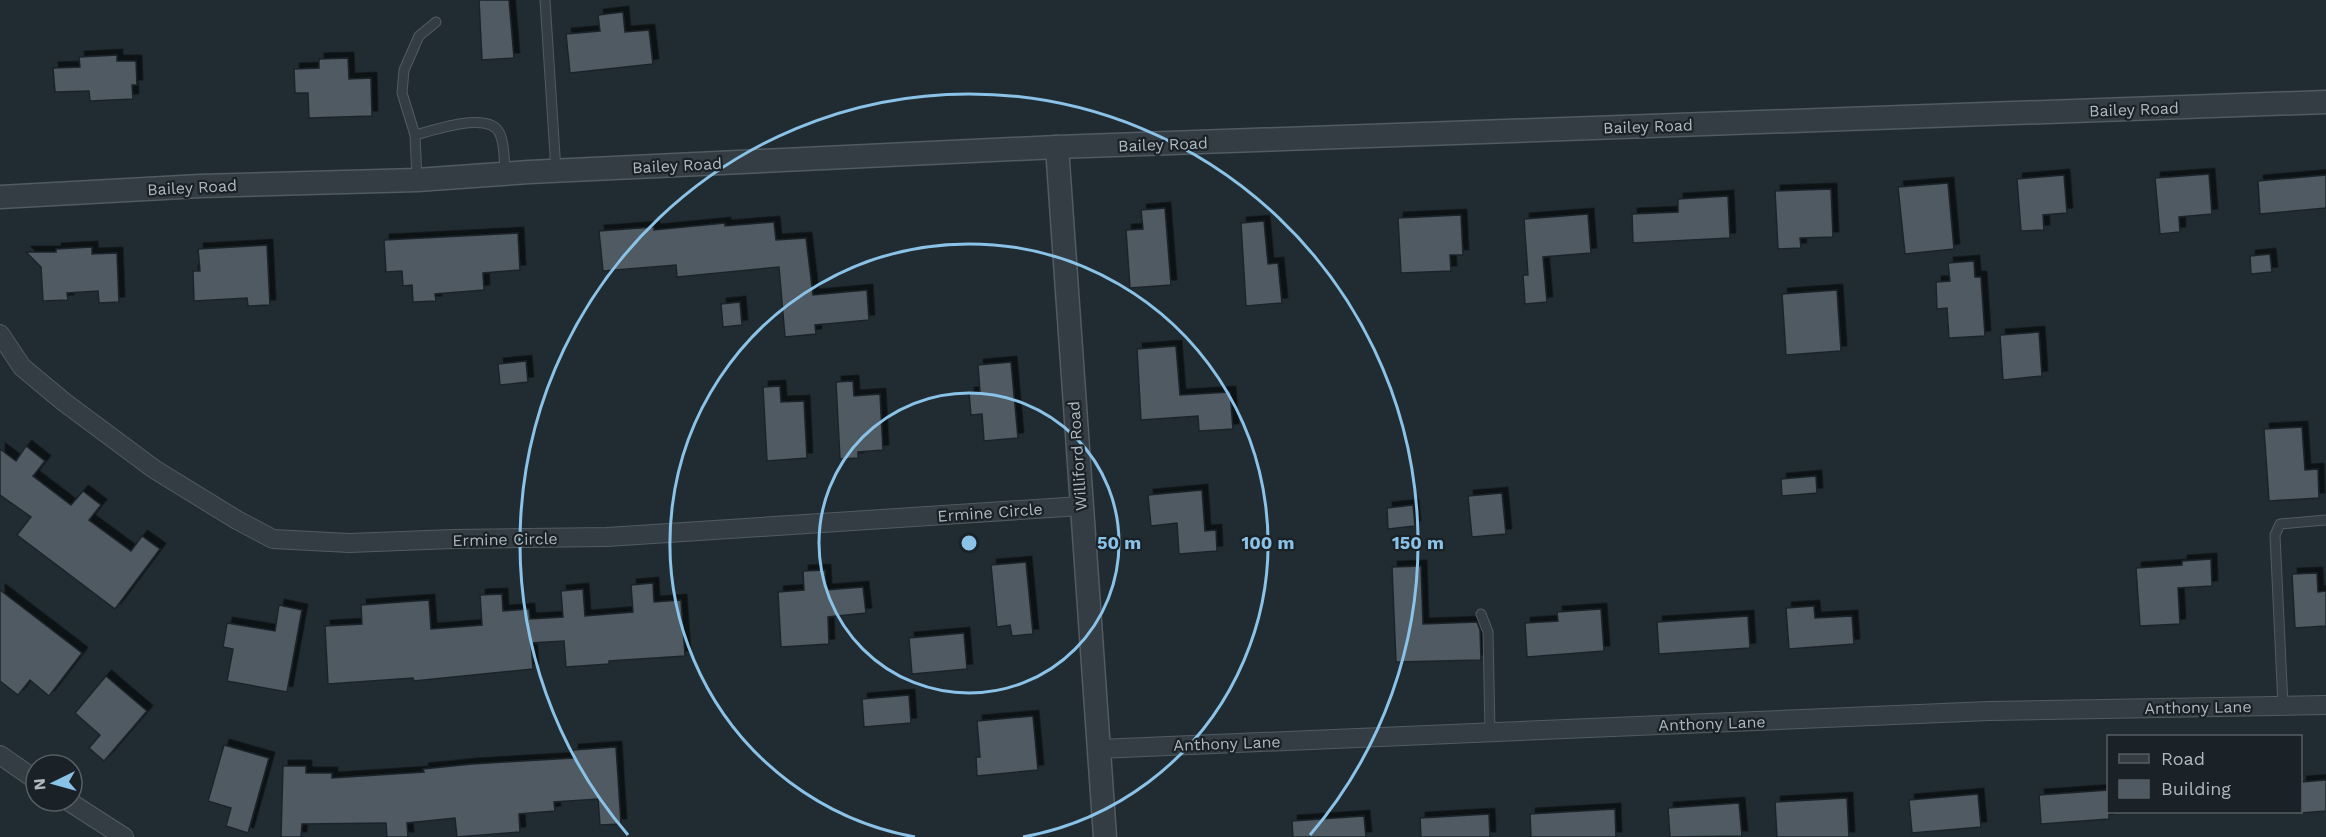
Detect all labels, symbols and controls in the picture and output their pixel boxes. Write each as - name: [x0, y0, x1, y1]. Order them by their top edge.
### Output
- street label: Bailey Road: [2089, 98, 2179, 121]
- street label: Bailey Road: [1603, 115, 1693, 138]
- street label: Bailey Road: [1118, 133, 1208, 156]
- street label: Bailey Road: [632, 154, 722, 177]
- street label: Bailey Road: [147, 176, 237, 199]
- street label: Williford Road: [1064, 400, 1091, 512]
- street label: Ermine Circle: [937, 499, 1043, 526]
- street label: Ermine Circle: [452, 529, 558, 550]
- text: 50 m: [1097, 532, 1141, 553]
- text: 100 m: [1241, 532, 1295, 553]
- text: 150 m: [1392, 532, 1444, 553]
- centre of rings: [959, 533, 979, 553]
- street label: Anthony Lane: [2144, 697, 2252, 718]
- street label: Anthony Lane: [1658, 712, 1766, 735]
- street label: Anthony Lane: [1173, 732, 1281, 755]
- legend: [2107, 735, 2302, 813]
- text: Road: [2161, 748, 2205, 769]
- north arrow: [24, 753, 84, 813]
- text: N: [30, 778, 50, 791]
- text: Building: [2161, 778, 2231, 799]

